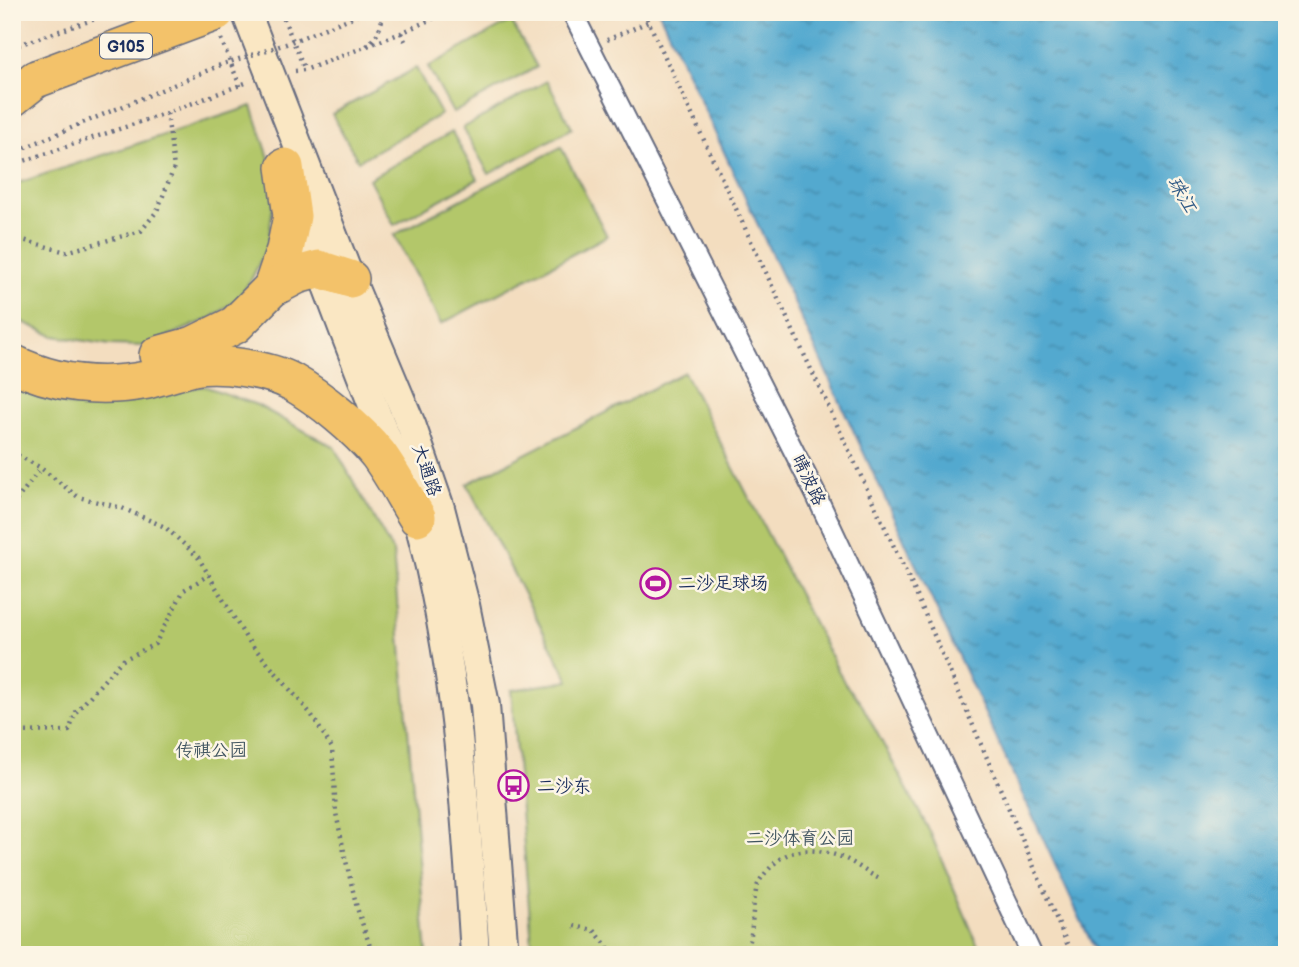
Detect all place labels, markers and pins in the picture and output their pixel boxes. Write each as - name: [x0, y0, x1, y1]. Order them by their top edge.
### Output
- sports icon: 二沙足球场: [638, 566, 672, 600]
- place label: 二沙足球场: [678, 573, 768, 594]
- bus stop icon: 二沙东: [497, 769, 531, 803]
- place label: 二沙东: [537, 776, 591, 797]

